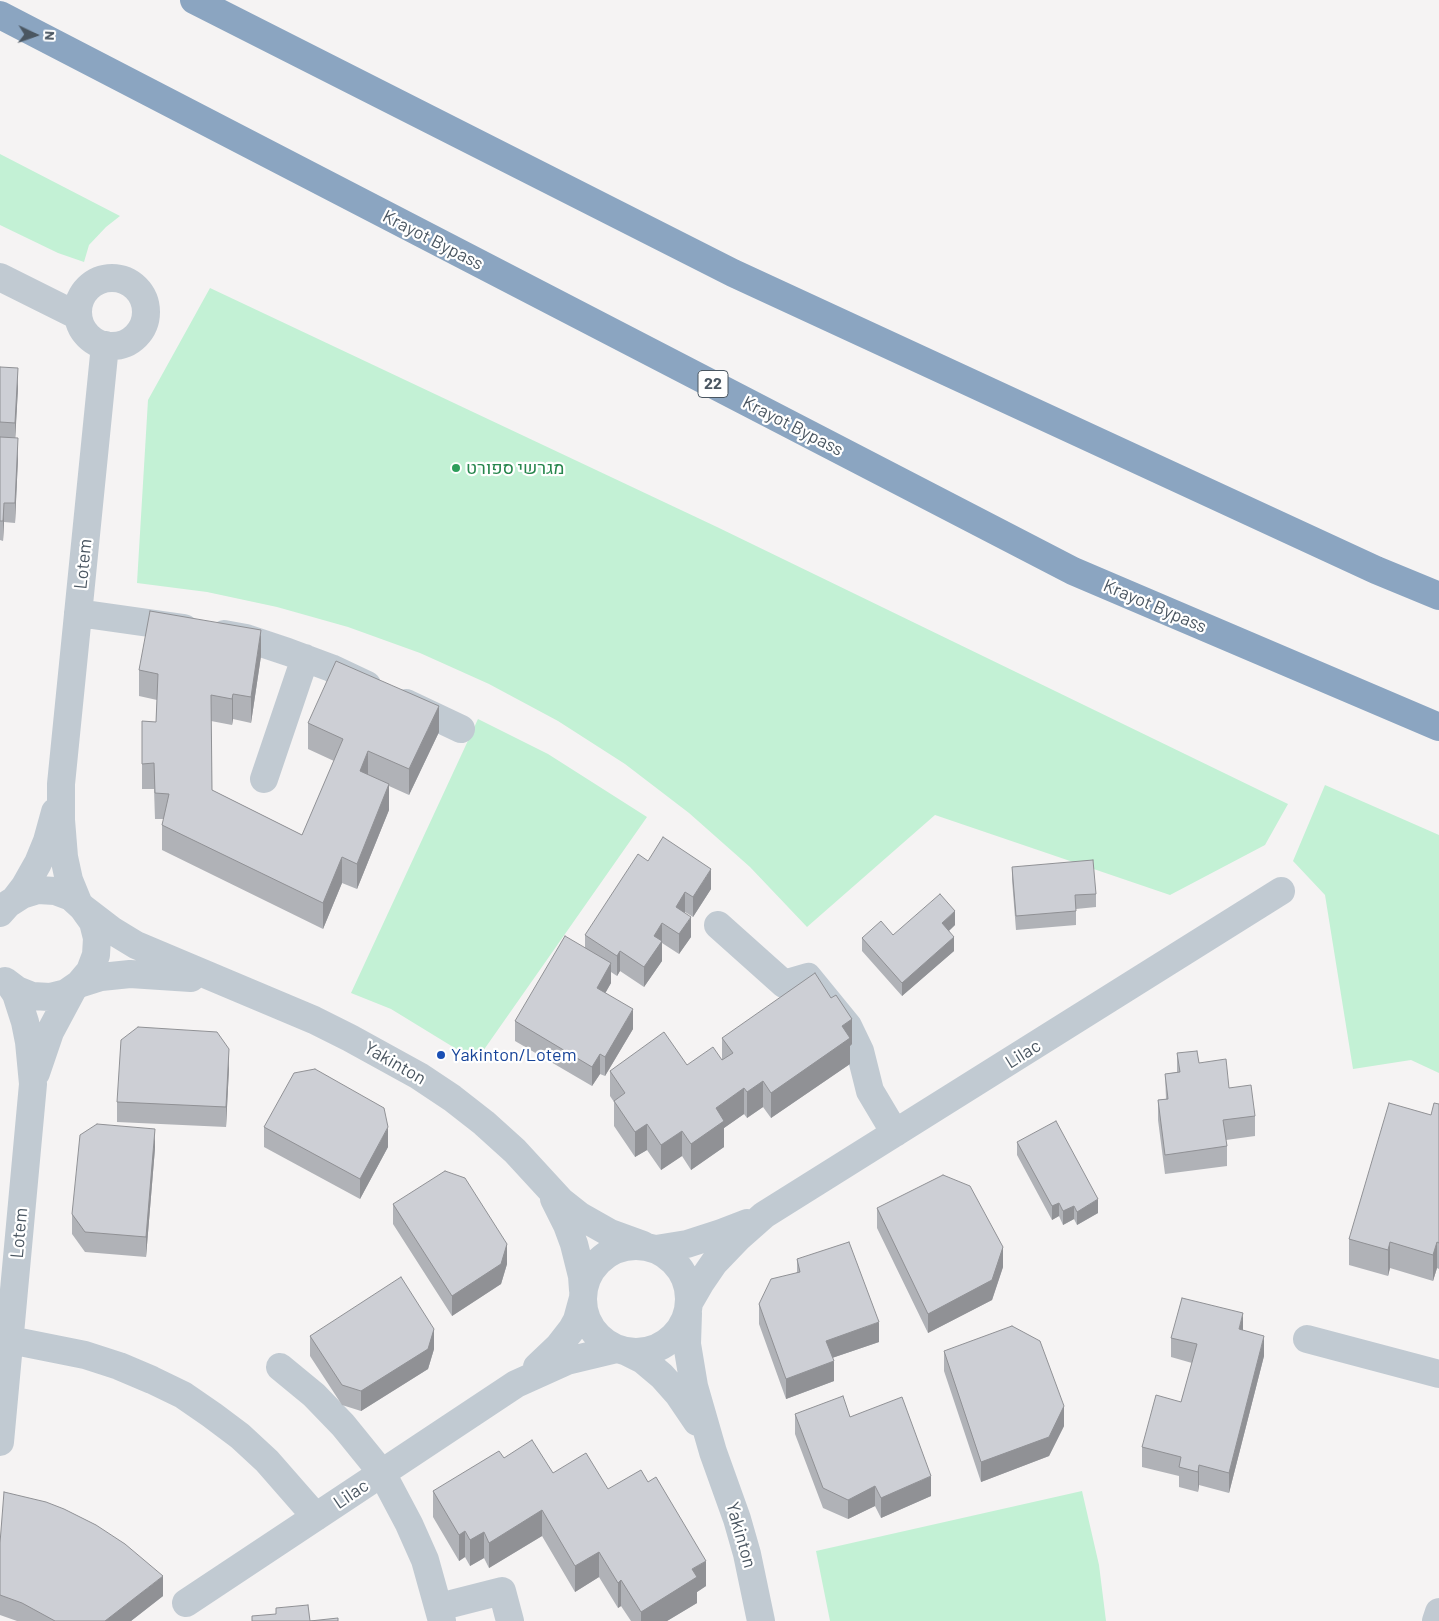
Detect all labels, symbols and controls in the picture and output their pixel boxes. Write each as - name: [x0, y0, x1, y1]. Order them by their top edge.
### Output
- north arrow: [10, 10, 60, 60]
- text: N: [42, 31, 59, 41]
- street label: Krayot Bypass: [379, 205, 487, 275]
- road number: 22: [698, 370, 728, 398]
- street label: Krayot Bypass: [739, 391, 847, 461]
- place label: מגרשי ספורט: [466, 457, 565, 479]
- marker: מגרשי ספורט: [450, 462, 462, 474]
- street label: Lotem: [70, 538, 96, 590]
- street label: Krayot Bypass: [1100, 575, 1210, 637]
- street label: Lilac: [1001, 1035, 1045, 1073]
- street label: Yakinton: [360, 1037, 430, 1089]
- place label: Yakinton/Lotem: [451, 1044, 577, 1066]
- marker: Yakinton/Lotem: [435, 1049, 447, 1061]
- street label: Lotem: [6, 1207, 32, 1259]
- street label: Lilac: [329, 1475, 373, 1513]
- street label: Yakinton: [721, 1499, 761, 1571]

